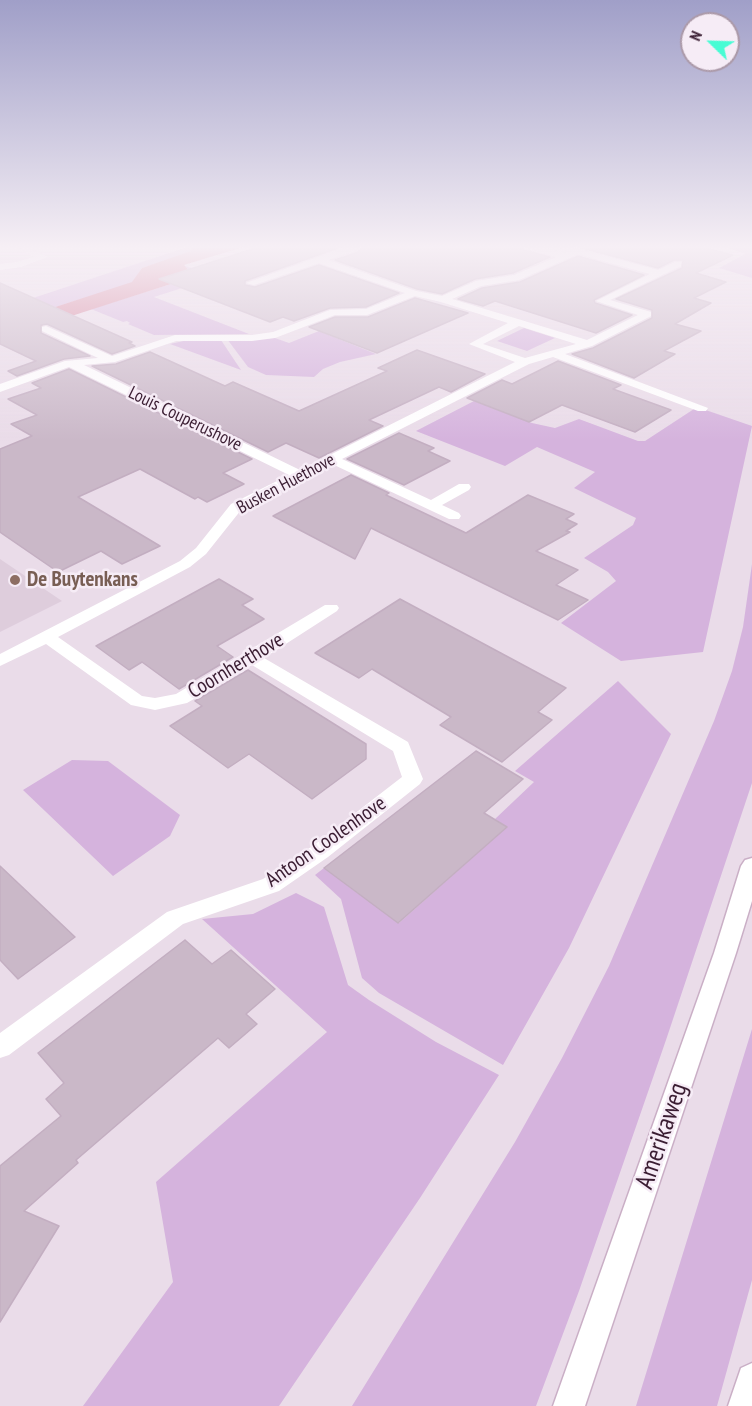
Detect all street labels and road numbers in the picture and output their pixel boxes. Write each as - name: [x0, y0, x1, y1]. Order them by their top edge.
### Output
- street label: Louis Couperushove: [125, 382, 245, 456]
- street label: Busken Huethove: [233, 449, 339, 519]
- street label: Coornherthove: [184, 628, 288, 704]
- street label: Antoon Coolenhove: [261, 791, 391, 893]
- street label: Amerikaweg: [629, 1079, 695, 1193]

